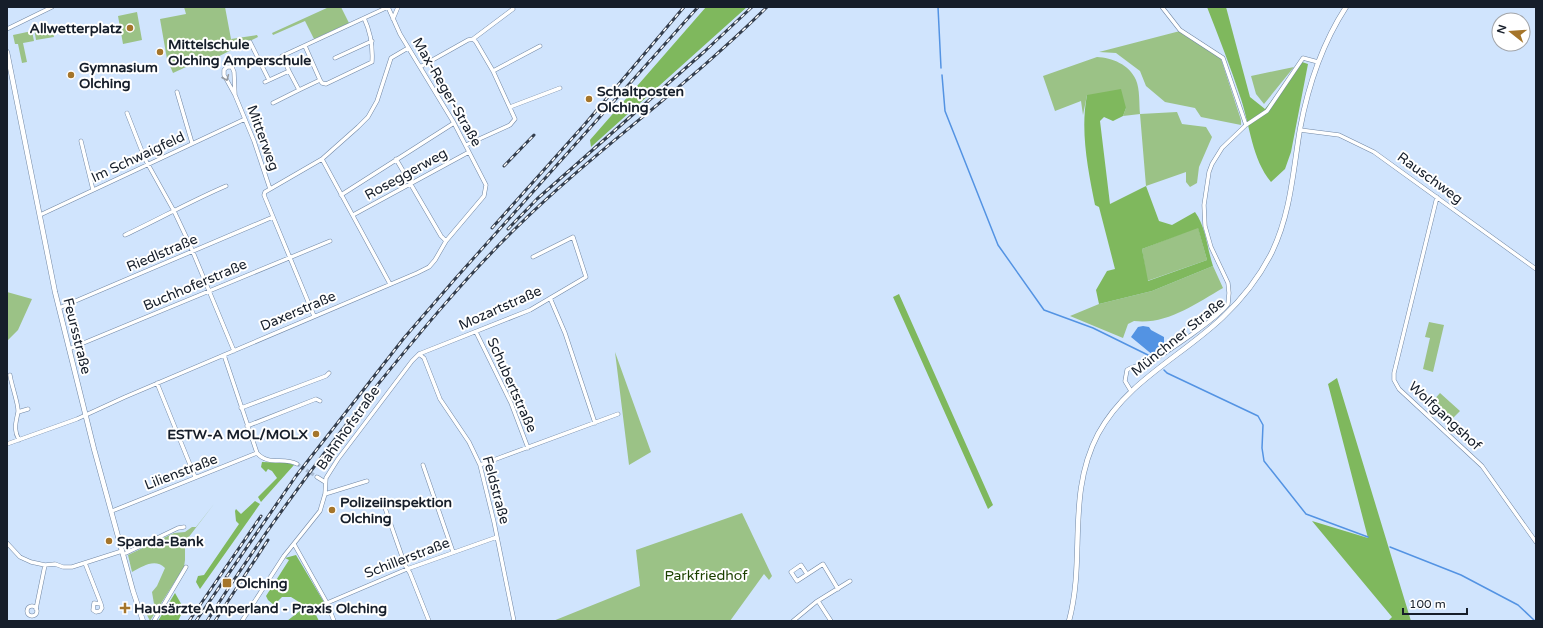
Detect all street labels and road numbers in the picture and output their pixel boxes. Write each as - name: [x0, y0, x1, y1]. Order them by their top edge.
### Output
- street label: Max-Reger-Straße: [409, 34, 485, 150]
- street label: Mitterweg: [243, 103, 283, 173]
- street label: Im Schwaigfeld: [89, 128, 187, 186]
- street label: Roseggerweg: [362, 144, 450, 204]
- street label: Rauschweg: [1394, 149, 1466, 207]
- street label: Riedlstraße: [124, 230, 200, 276]
- street label: Buchhoferstraße: [141, 255, 249, 315]
- street label: Mozartstraße: [456, 282, 544, 334]
- street label: Daxerstraße: [258, 287, 338, 335]
- street label: Münchner Straße: [1128, 294, 1228, 380]
- street label: Feursstraße: [59, 296, 95, 376]
- street label: Schubertstraße: [483, 335, 541, 435]
- street label: Wolfgangshof: [1405, 378, 1485, 455]
- street label: Bahnhofstraße: [313, 383, 383, 473]
- street label: Lilienstraße: [142, 450, 220, 494]
- street label: Feldstraße: [479, 454, 513, 526]
- street label: Schillerstraße: [362, 534, 452, 582]

